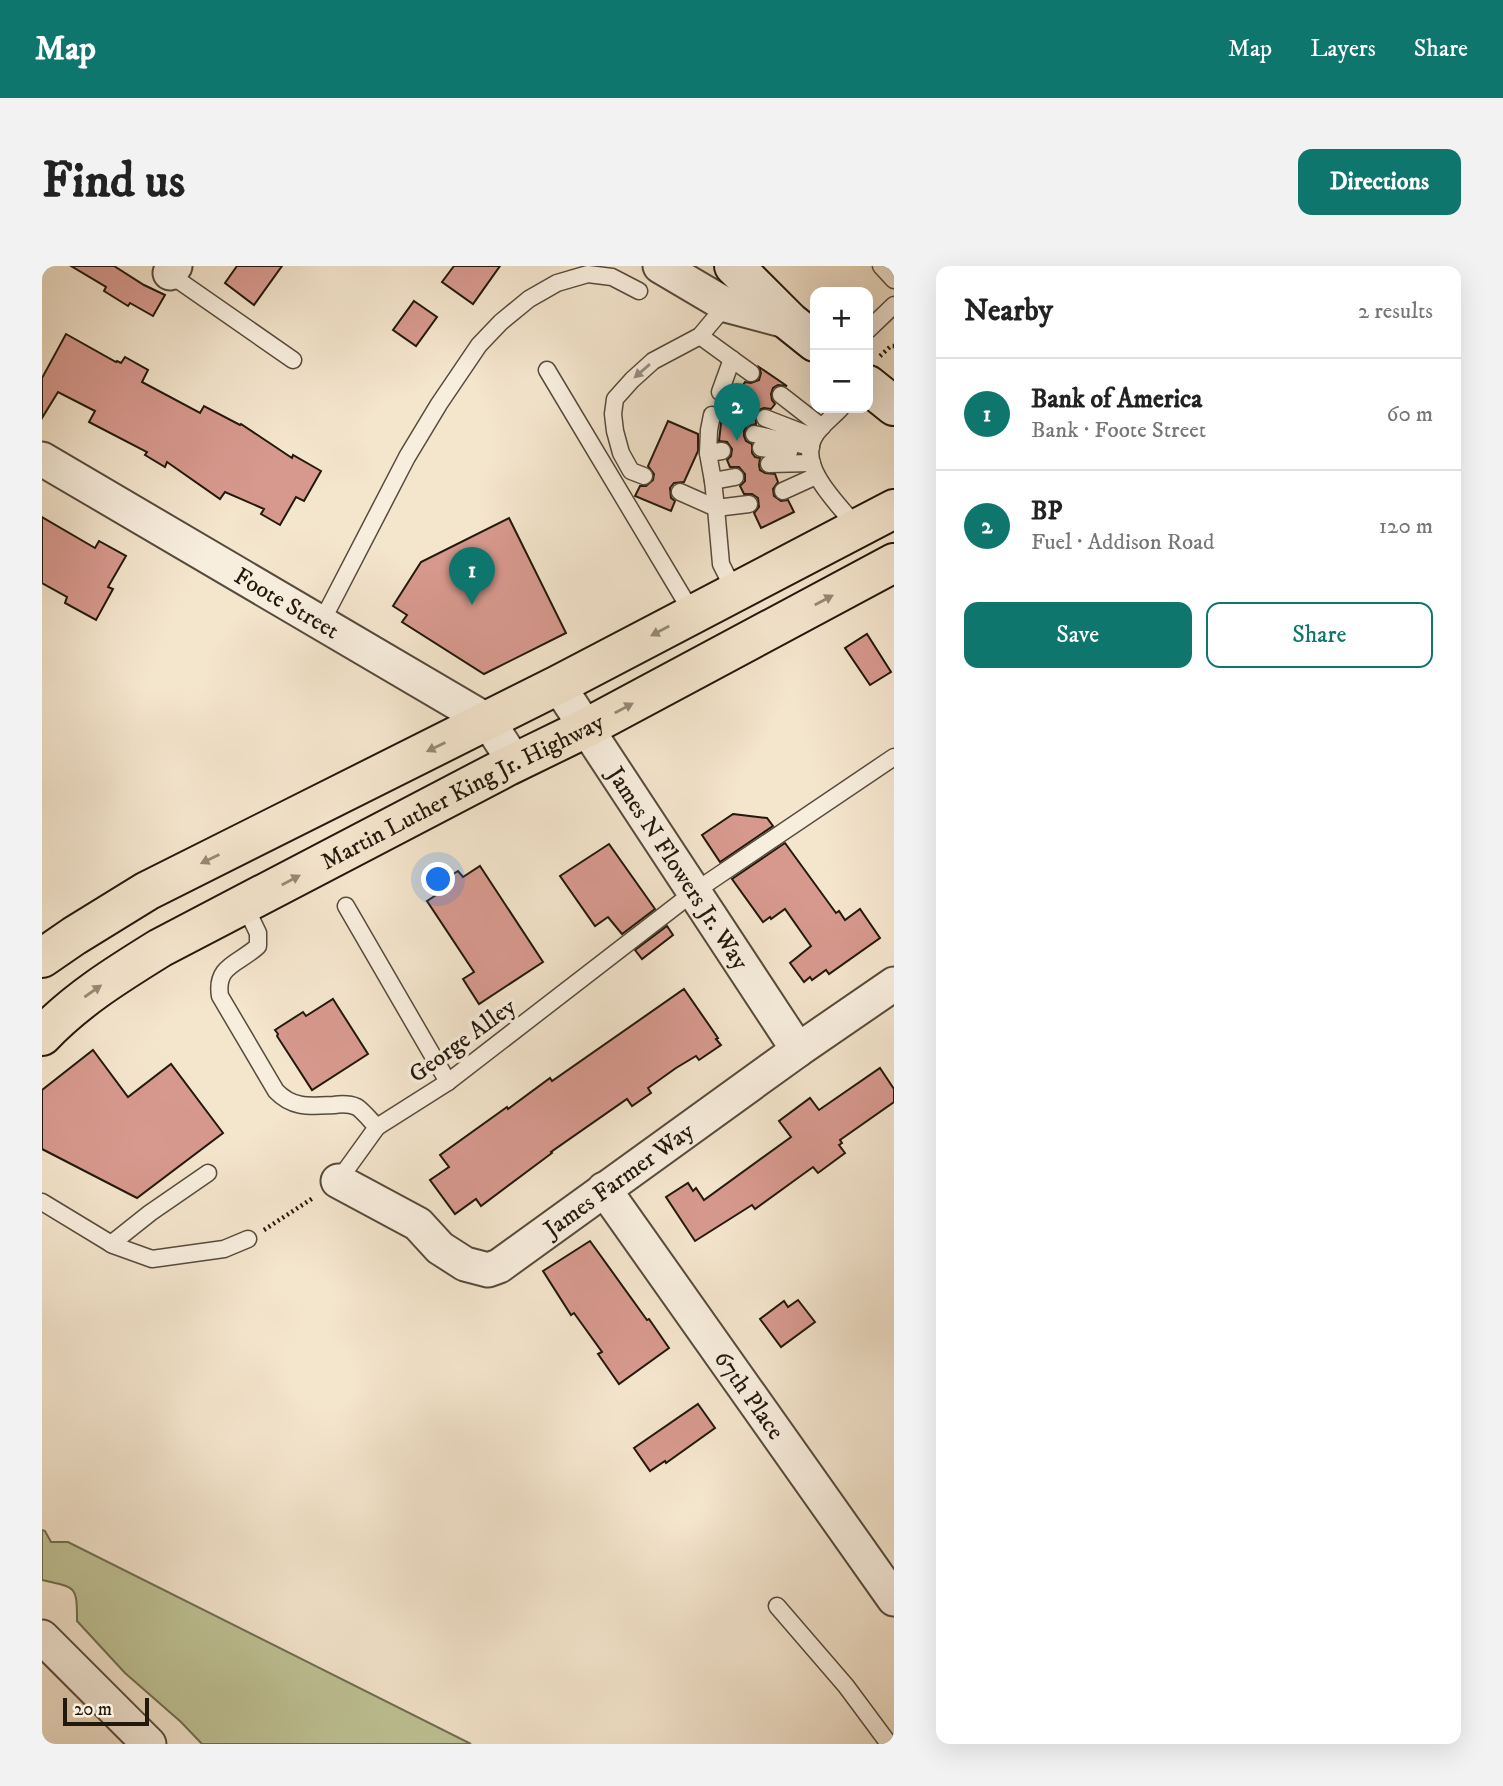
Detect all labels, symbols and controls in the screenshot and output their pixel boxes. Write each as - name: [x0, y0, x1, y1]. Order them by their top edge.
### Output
- text: Map: [35, 29, 96, 70]
- text: Map: [1228, 34, 1272, 64]
- text: Layers: [1310, 34, 1376, 64]
- text: Share: [1414, 34, 1468, 64]
- button: Directions: [1298, 149, 1461, 215]
- text: Find us: [42, 151, 185, 213]
- map controls: [810, 287, 873, 413]
- button: +: [810, 287, 873, 350]
- text: Nearby: [964, 293, 1053, 330]
- text: 2 results: [1358, 297, 1433, 326]
- button: −: [810, 350, 873, 413]
- one-way arrow: [633, 363, 651, 379]
- pin: 2: [714, 383, 760, 441]
- text: Bank of America: [1031, 383, 1202, 416]
- text: 1: [983, 400, 991, 429]
- text: 60 m: [1386, 400, 1433, 429]
- text: Bank · Foote Street: [1031, 416, 1206, 445]
- text: BP: [1031, 495, 1062, 528]
- text: 2: [981, 512, 993, 541]
- text: 120 m: [1379, 512, 1433, 541]
- text: Fuel · Addison Road: [1031, 528, 1214, 557]
- pin: 1: [449, 547, 495, 605]
- street label: Foote Street: [228, 561, 345, 646]
- one-way arrow: [814, 594, 834, 606]
- button: Save: [964, 602, 1192, 668]
- button: Share: [1206, 602, 1433, 668]
- one-way arrow: [650, 626, 670, 637]
- one-way arrow: [614, 702, 634, 714]
- street label: Martin Luther King Jr. Highway: [316, 707, 610, 877]
- one-way arrow: [426, 741, 446, 752]
- street label: James N Flowers Jr. Way: [599, 760, 755, 976]
- one-way arrow: [200, 853, 220, 865]
- your location: [421, 862, 455, 896]
- one-way arrow: [281, 874, 301, 885]
- one-way arrow: [84, 984, 102, 998]
- street label: George Alley: [403, 992, 522, 1090]
- street label: James Farmer Way: [537, 1116, 700, 1246]
- street label: 67th Place: [707, 1345, 790, 1446]
- scale bar: [63, 1695, 149, 1727]
- text: 20 m: [74, 1698, 112, 1721]

